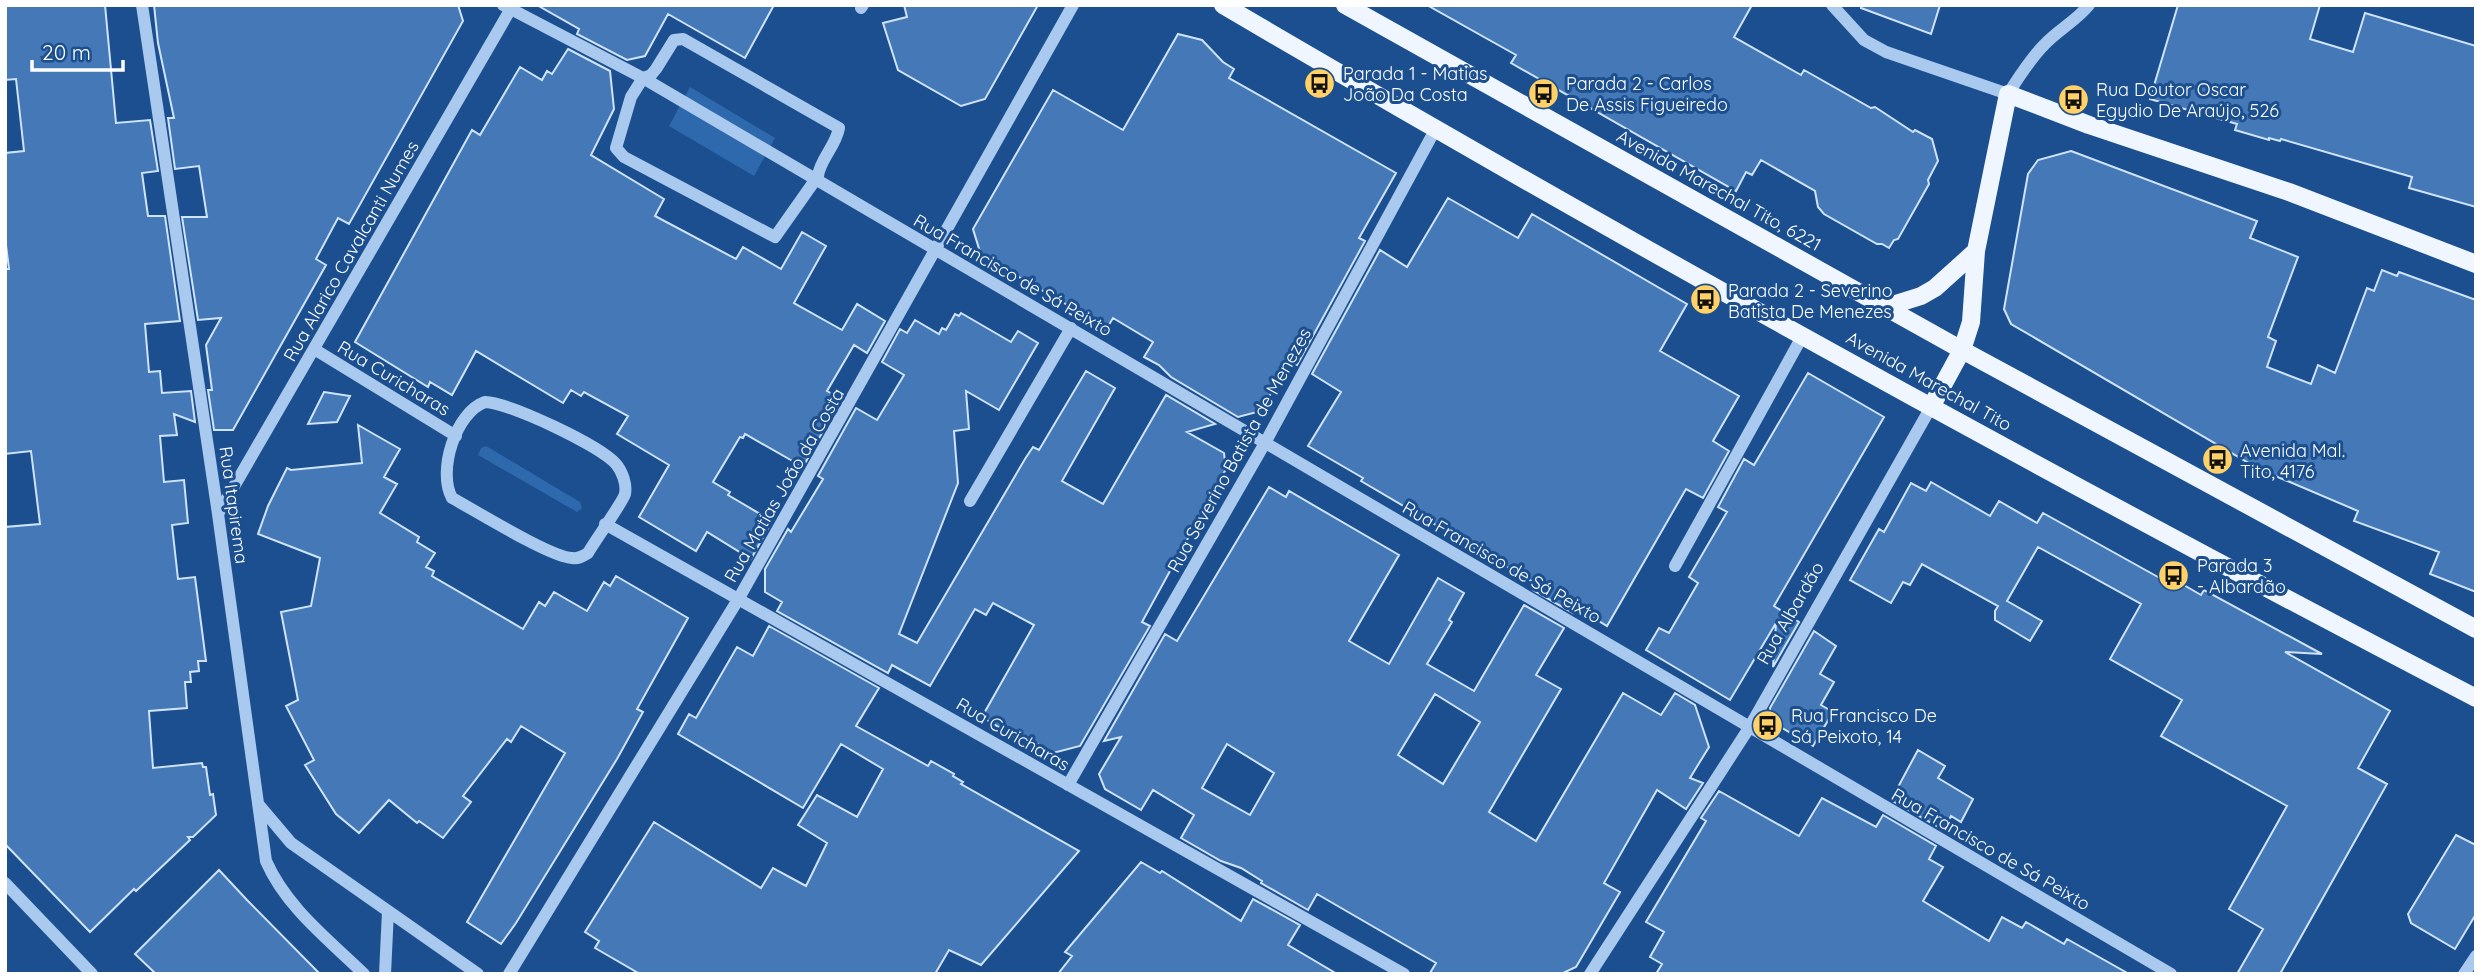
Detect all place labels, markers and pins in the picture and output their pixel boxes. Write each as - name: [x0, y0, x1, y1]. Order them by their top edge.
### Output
- place label: Parada 1 - Matias João Da Costa: [1343, 62, 1488, 106]
- bus stop icon: Parada 1 - Matias João Da Costa: [1303, 66, 1337, 100]
- place label: Parada 2 - Carlos De Assis Figueiredo: [1566, 72, 1728, 116]
- bus stop icon: Parada 2 - Carlos De Assis Figueiredo: [1526, 76, 1560, 110]
- place label: Rua Doutor Oscar Egydio De Araújo, 526: [2096, 78, 2279, 122]
- bus stop icon: Rua Doutor Oscar Egydio De Araújo, 526: [2056, 82, 2090, 116]
- place label: Parada 2 - Severino Batista De Menezes: [1728, 279, 1893, 323]
- bus stop icon: Parada 2 - Severino Batista De Menezes: [1688, 283, 1722, 317]
- place label: Avenida Mal. Tito, 4176: [2240, 439, 2345, 483]
- bus stop icon: Avenida Mal. Tito, 4176: [2200, 443, 2234, 477]
- place label: Parada 3 - Albardão: [2197, 554, 2286, 598]
- bus stop icon: Parada 3 - Albardão: [2157, 558, 2191, 592]
- place label: Rua Francisco De Sá Peixoto, 14: [1791, 704, 1937, 748]
- bus stop icon: Rua Francisco De Sá Peixoto, 14: [1751, 708, 1785, 742]

